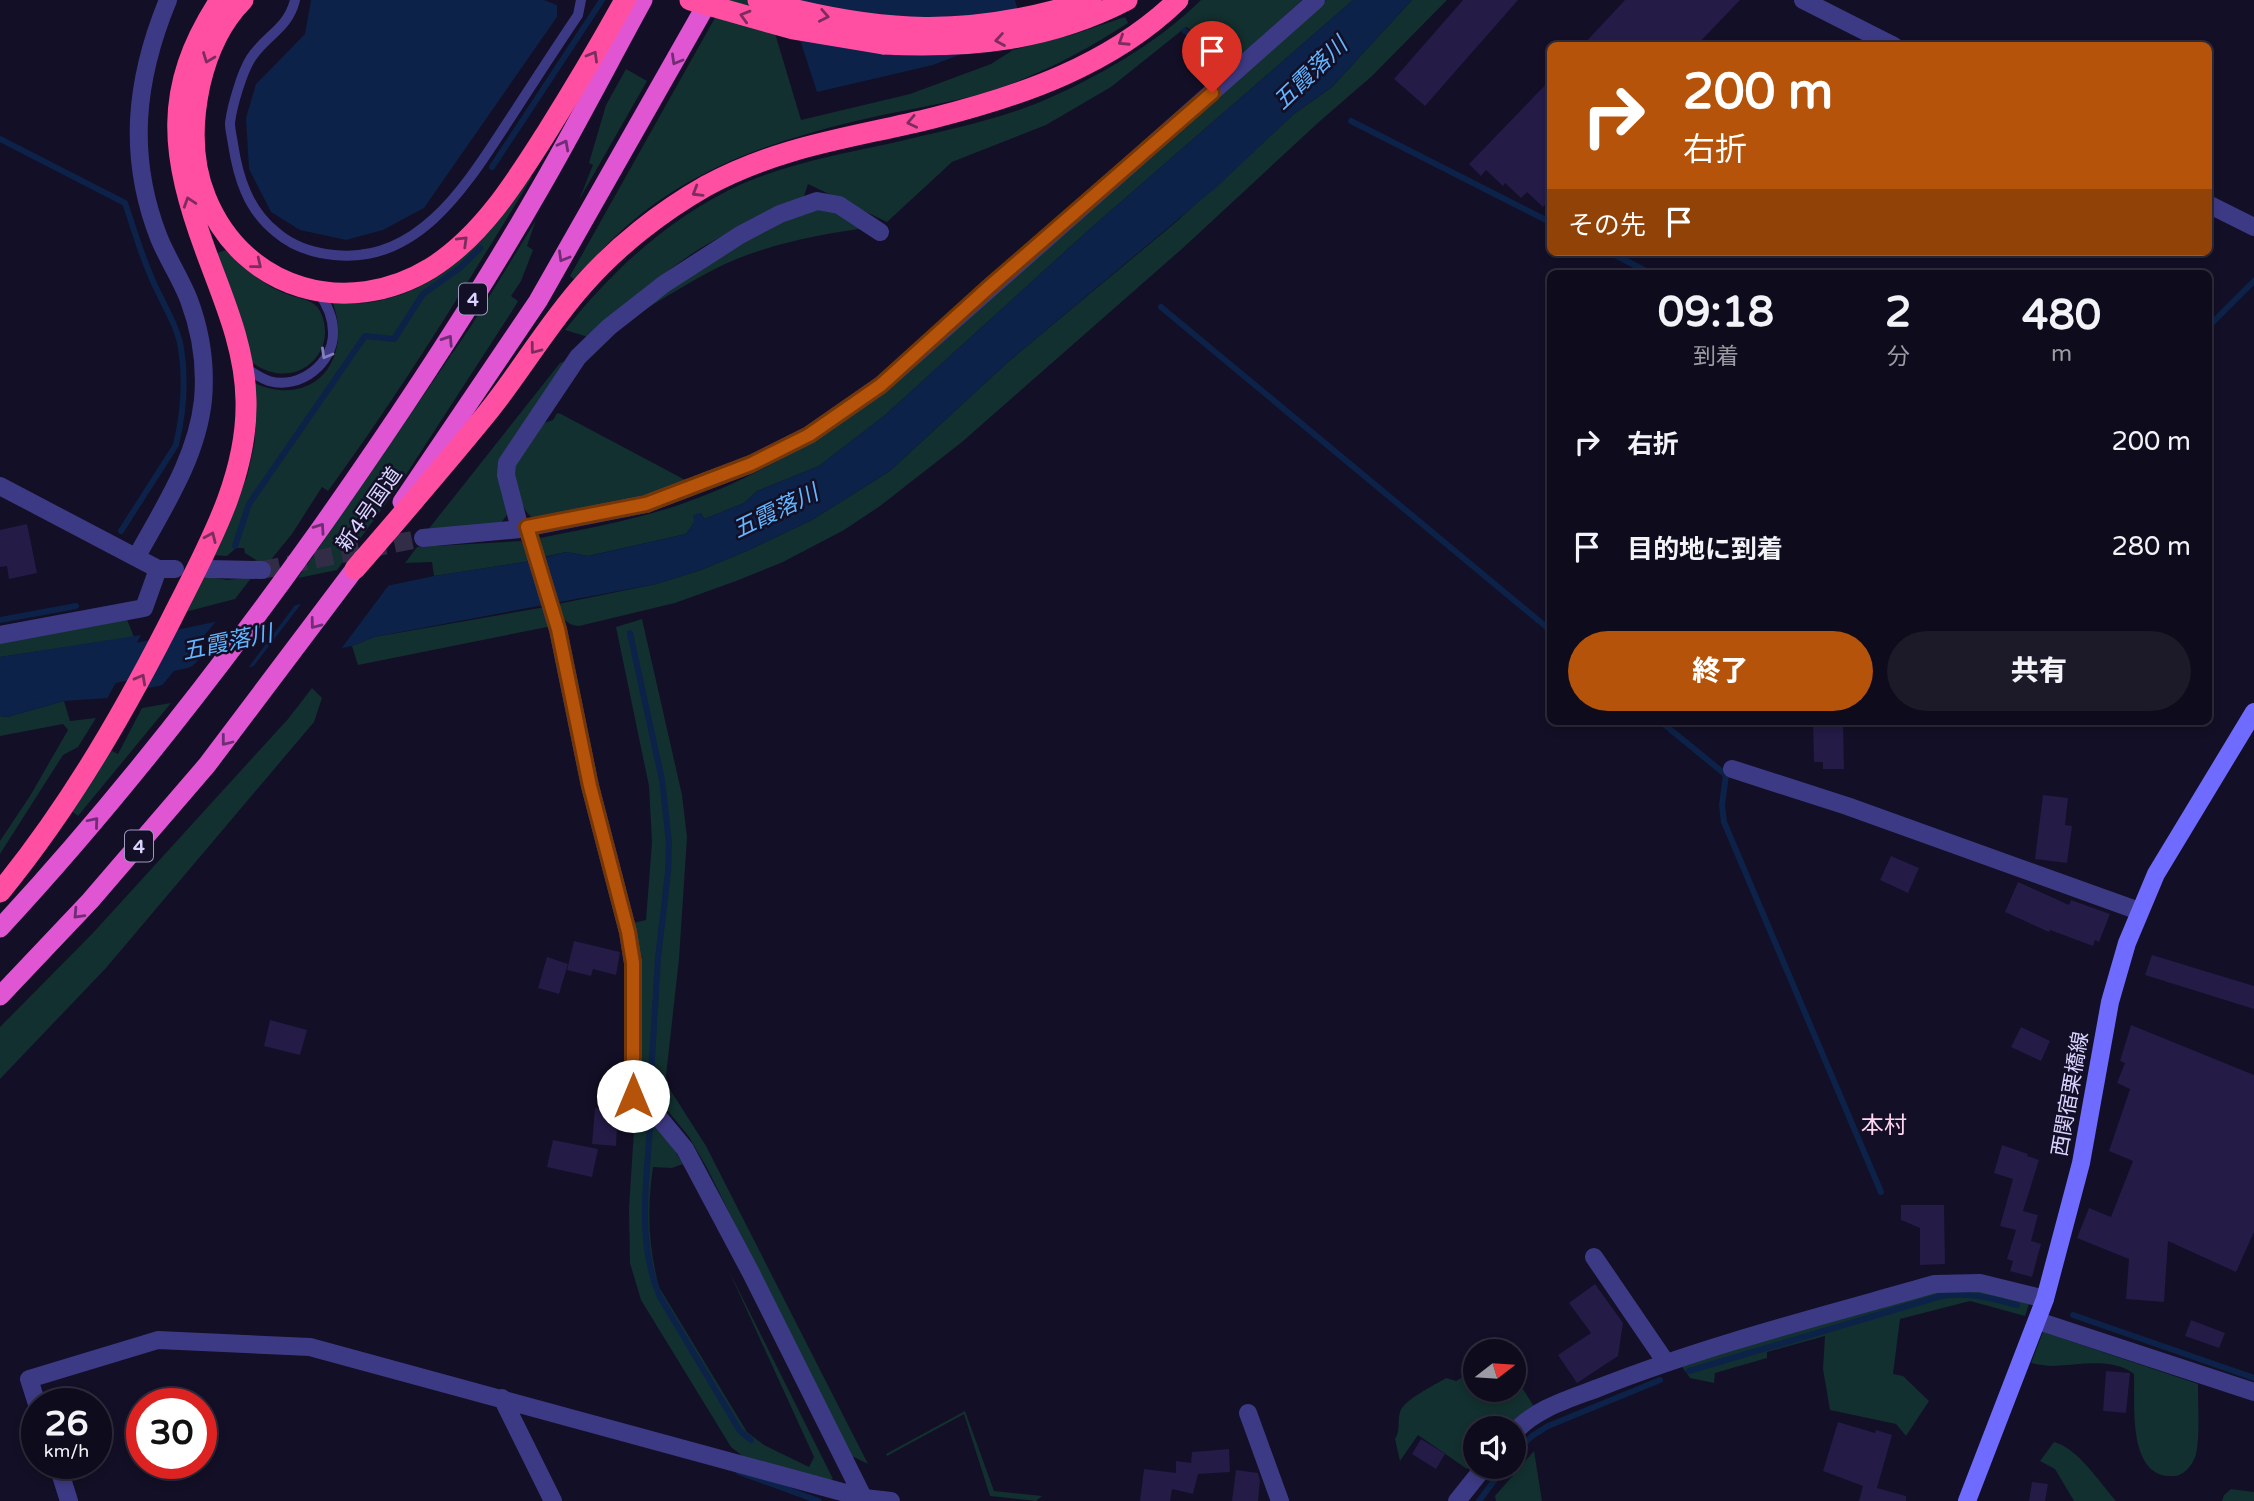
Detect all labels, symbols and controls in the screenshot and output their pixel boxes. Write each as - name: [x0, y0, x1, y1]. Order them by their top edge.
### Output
- one-way arrow: [818, 8, 830, 23]
- one-way arrow: [739, 9, 751, 24]
- pin: [1182, 21, 1242, 93]
- water label: 五霞落川: [1268, 30, 1356, 116]
- one-way arrow: [994, 32, 1006, 47]
- icon: arrive: [1193, 32, 1231, 70]
- one-way arrow: [1118, 33, 1131, 46]
- one-way arrow: [585, 50, 598, 63]
- one-way arrow: [203, 52, 217, 64]
- one-way arrow: [671, 53, 684, 65]
- text: 200 m: [1683, 63, 1833, 122]
- icon: right: [1568, 70, 1659, 161]
- one-way arrow: [906, 114, 918, 129]
- text: 右折: [1683, 131, 1747, 169]
- one-way arrow: [556, 139, 570, 152]
- one-way arrow: [692, 184, 705, 197]
- one-way arrow: [183, 196, 198, 208]
- icon: arrive: [1660, 203, 1698, 241]
- text: その先: [1568, 210, 1646, 241]
- one-way arrow: [455, 237, 468, 250]
- one-way arrow: [558, 250, 571, 263]
- one-way arrow: [250, 255, 262, 268]
- road number: 4: [459, 284, 487, 314]
- text: 09:18: [1658, 287, 1774, 338]
- text: 2: [1885, 287, 1911, 338]
- text: 480: [2022, 290, 2101, 341]
- one-way arrow: [440, 335, 452, 348]
- text: m: [2051, 340, 2072, 368]
- one-way arrow: [531, 341, 543, 353]
- text: 到着: [1693, 343, 1739, 371]
- text: 分: [1887, 343, 1910, 371]
- one-way arrow: [321, 347, 334, 360]
- icon: right: [1568, 423, 1606, 461]
- text: 200 m: [2111, 426, 2191, 457]
- text: 右折: [1627, 429, 1679, 460]
- street label: 新4号国道: [331, 462, 408, 556]
- water label: 五霞落川: [728, 478, 826, 545]
- one-way arrow: [312, 523, 324, 536]
- icon: arrive: [1568, 528, 1606, 566]
- text: 280 m: [2111, 531, 2191, 562]
- one-way arrow: [203, 532, 217, 545]
- text: 目的地に到着: [1627, 534, 1783, 565]
- one-way arrow: [310, 616, 323, 629]
- water label: 五霞落川: [179, 619, 278, 666]
- button: 終了: [1568, 631, 1873, 711]
- button: 共有: [1887, 631, 2191, 711]
- one-way arrow: [132, 674, 146, 686]
- one-way arrow: [221, 733, 234, 746]
- one-way arrow: [86, 817, 98, 830]
- road number: 4: [125, 831, 153, 862]
- one-way arrow: [74, 906, 86, 919]
- street label: 西関宿栗橋線: [2047, 1030, 2094, 1158]
- position arrow: [596, 1059, 670, 1133]
- district label: 本村: [1861, 1112, 1907, 1140]
- north arrow: [1463, 1339, 1526, 1402]
- map controls: [1463, 1339, 1526, 1479]
- speed limit sign: 30: [126, 1388, 217, 1479]
- text: 26: [45, 1403, 88, 1445]
- button: sound: [1463, 1416, 1526, 1479]
- text: km/h: [44, 1440, 89, 1462]

